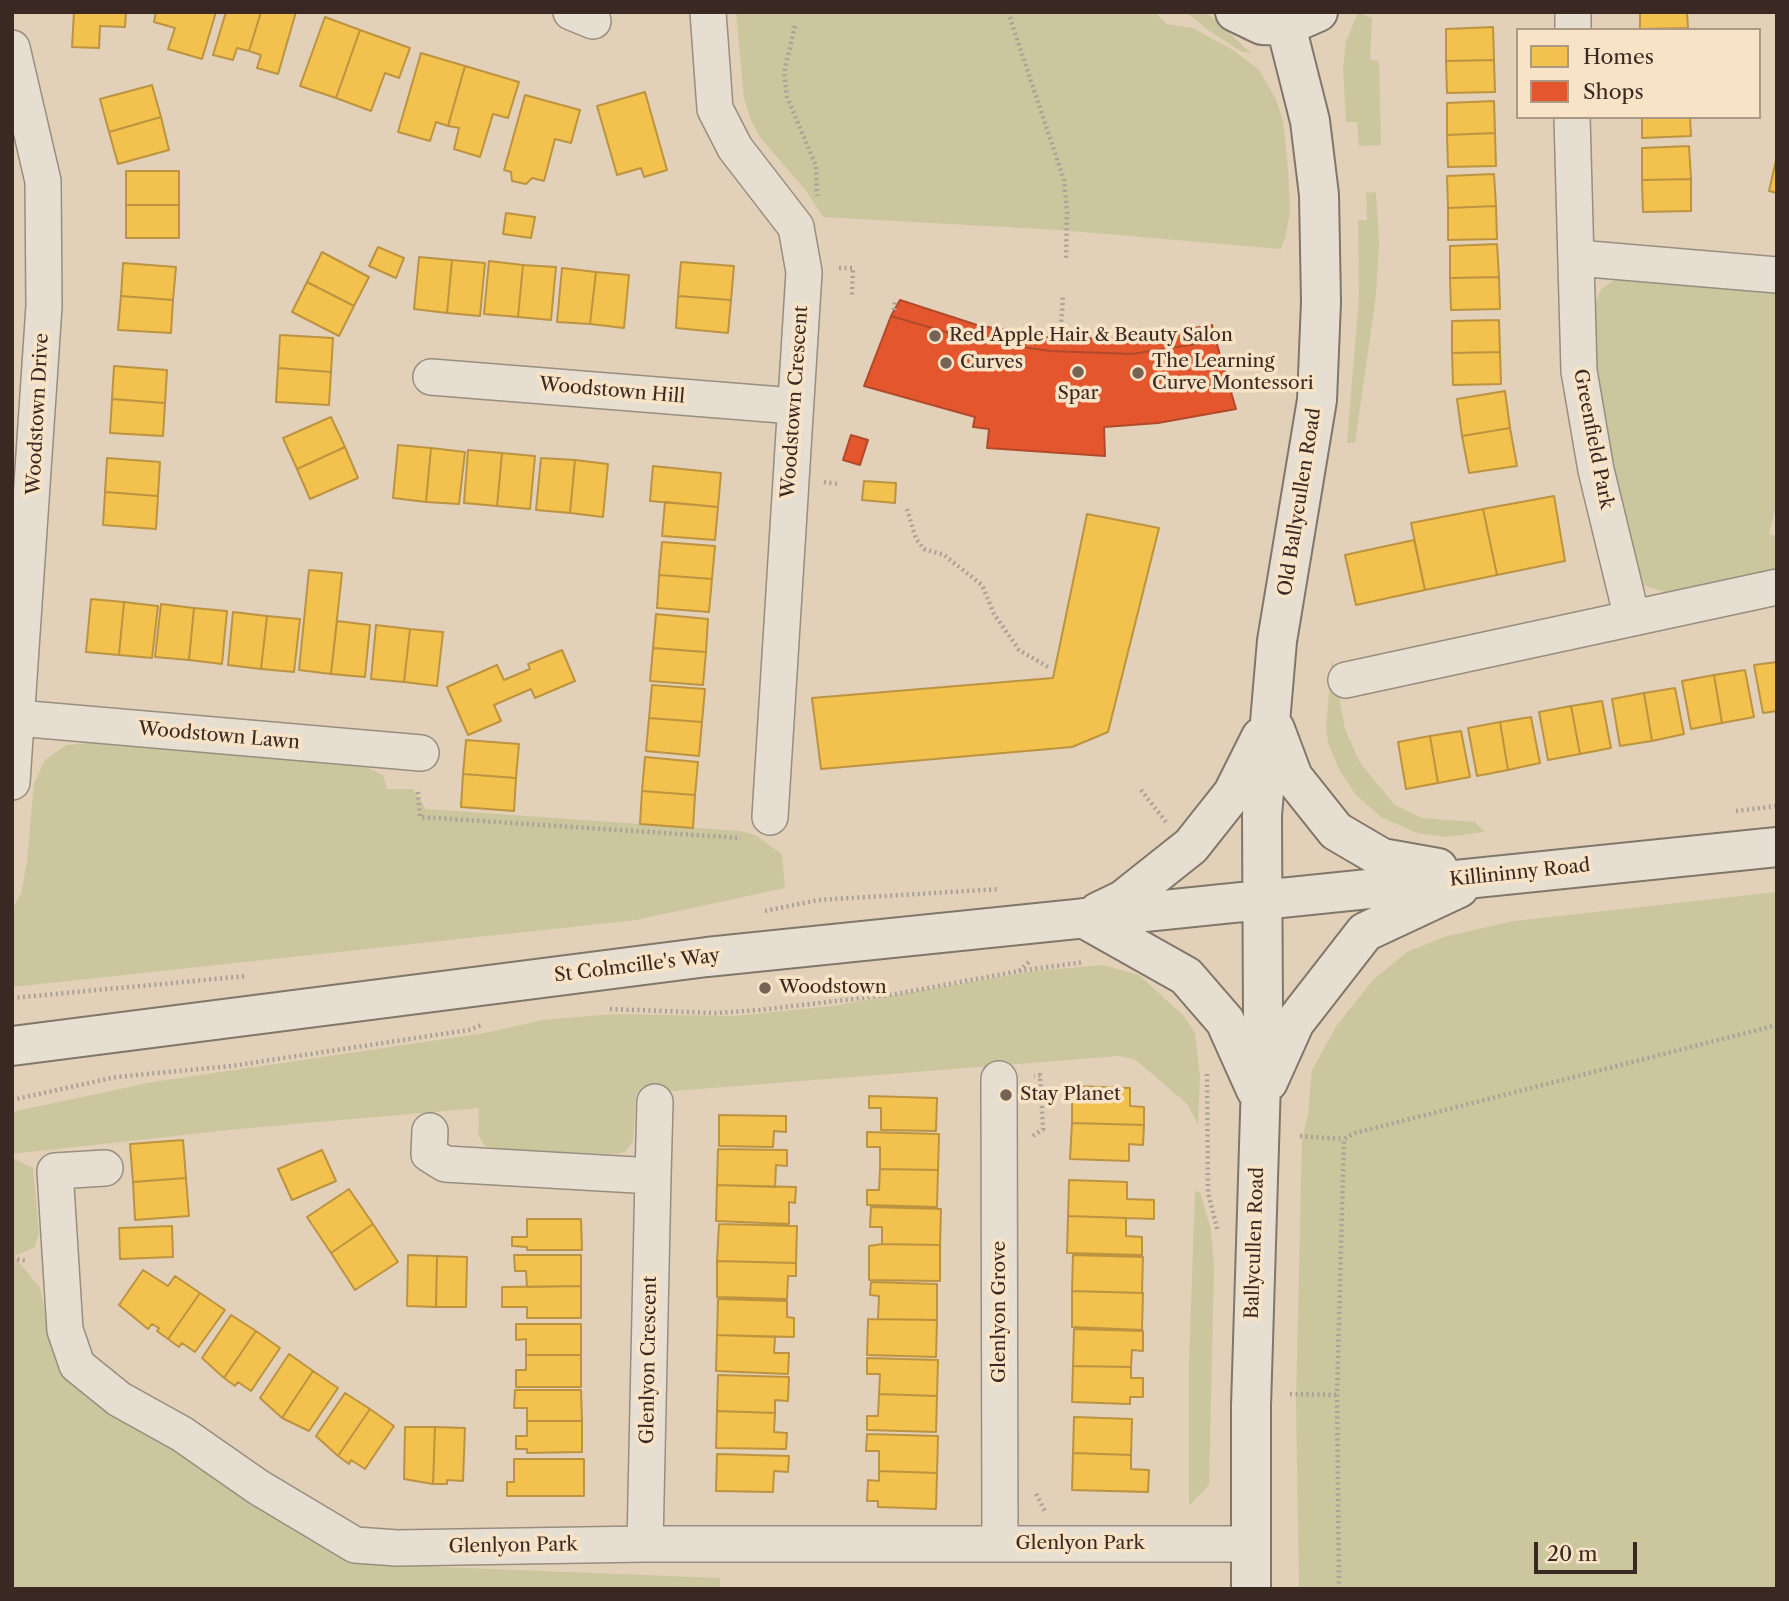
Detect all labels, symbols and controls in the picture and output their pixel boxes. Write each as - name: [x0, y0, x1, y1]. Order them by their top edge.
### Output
- legend: [1516, 28, 1761, 119]
- text: Homes: [1583, 44, 1654, 69]
- text: Shops: [1583, 79, 1644, 104]
- street label: Woodstown Crescent: [777, 305, 813, 499]
- place label: Red Apple Hair & Beauty Salon: [949, 325, 1233, 347]
- marker: Red Apple Hair & Beauty Salon: [927, 328, 943, 344]
- street label: Woodstown Drive: [22, 332, 54, 496]
- place label: The Learning Curve Montessori: [1152, 351, 1313, 395]
- place label: Curves: [960, 352, 1023, 374]
- marker: Curves: [938, 355, 954, 371]
- marker: Spar: [1070, 364, 1086, 380]
- marker: The Learning Curve Montessori: [1130, 365, 1146, 381]
- street label: Greenfield Park: [1568, 367, 1618, 511]
- street label: Woodstown Hill: [538, 373, 686, 409]
- place label: Spar: [1057, 383, 1099, 405]
- street label: Old Ballycullen Road: [1274, 406, 1326, 598]
- street label: Woodstown Lawn: [137, 718, 301, 754]
- street label: Killininny Road: [1449, 854, 1591, 892]
- street label: St Colmcille's Way: [553, 945, 721, 987]
- place label: Woodstown: [779, 977, 887, 999]
- marker: Woodstown: [757, 980, 773, 996]
- place label: Stay Planet: [1020, 1084, 1121, 1106]
- marker: Stay Planet: [998, 1087, 1014, 1103]
- street label: Ballycullen Road: [1241, 1167, 1269, 1319]
- street label: Glenlyon Grove: [989, 1241, 1011, 1383]
- street label: Glenlyon Crescent: [636, 1276, 662, 1444]
- scale bar: [1537, 1528, 1640, 1572]
- street label: Glenlyon Park: [448, 1533, 578, 1559]
- street label: Glenlyon Park: [1016, 1533, 1144, 1555]
- text: 20 m: [1547, 1541, 1598, 1566]

